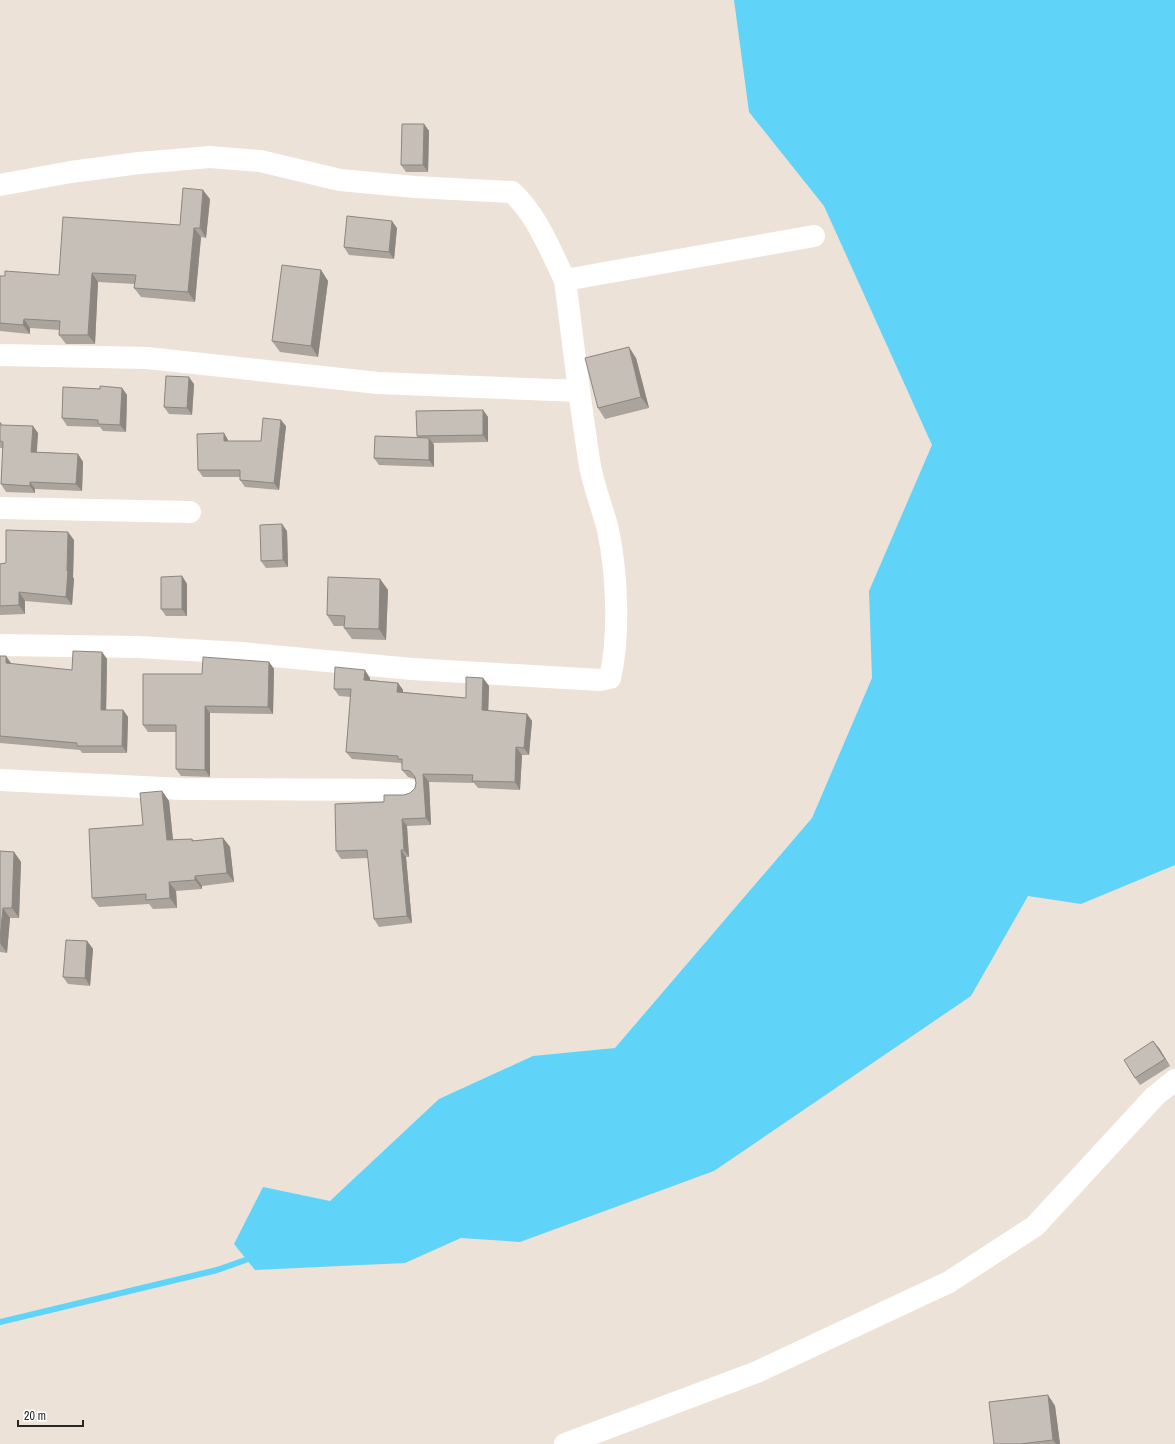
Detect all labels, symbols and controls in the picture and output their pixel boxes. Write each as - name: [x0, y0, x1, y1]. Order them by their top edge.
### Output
- scale bar: [18, 1402, 83, 1428]
- text: 20 m: [24, 1408, 46, 1424]

